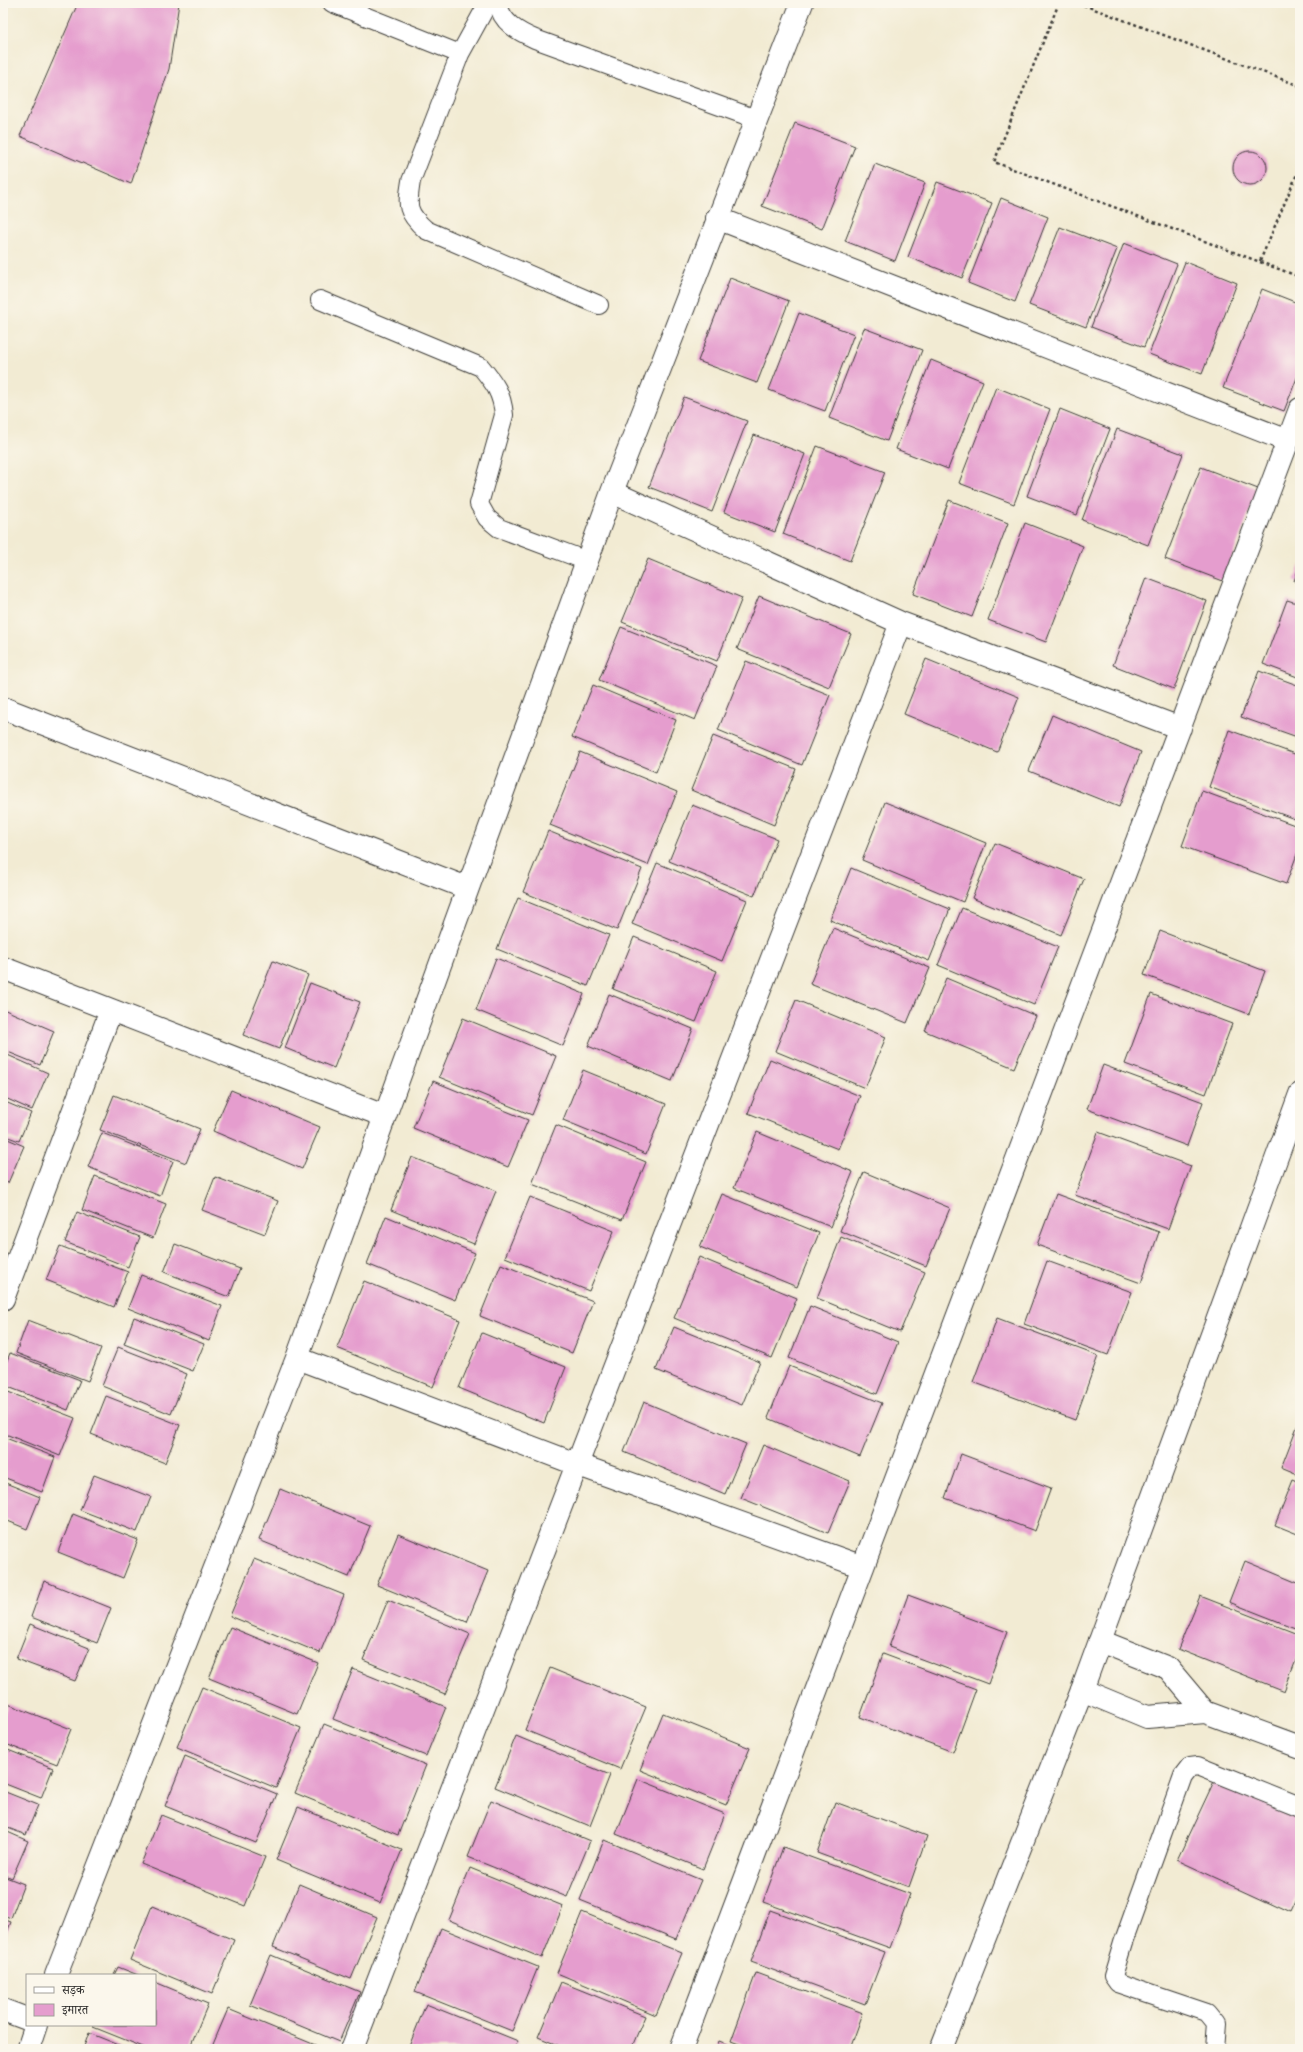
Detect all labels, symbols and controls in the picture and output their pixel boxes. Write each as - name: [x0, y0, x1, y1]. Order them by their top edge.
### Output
- legend: [26, 1974, 156, 2026]
- text: सड़क: [61, 1983, 86, 1997]
- text: इमारत: [61, 2003, 89, 2017]

